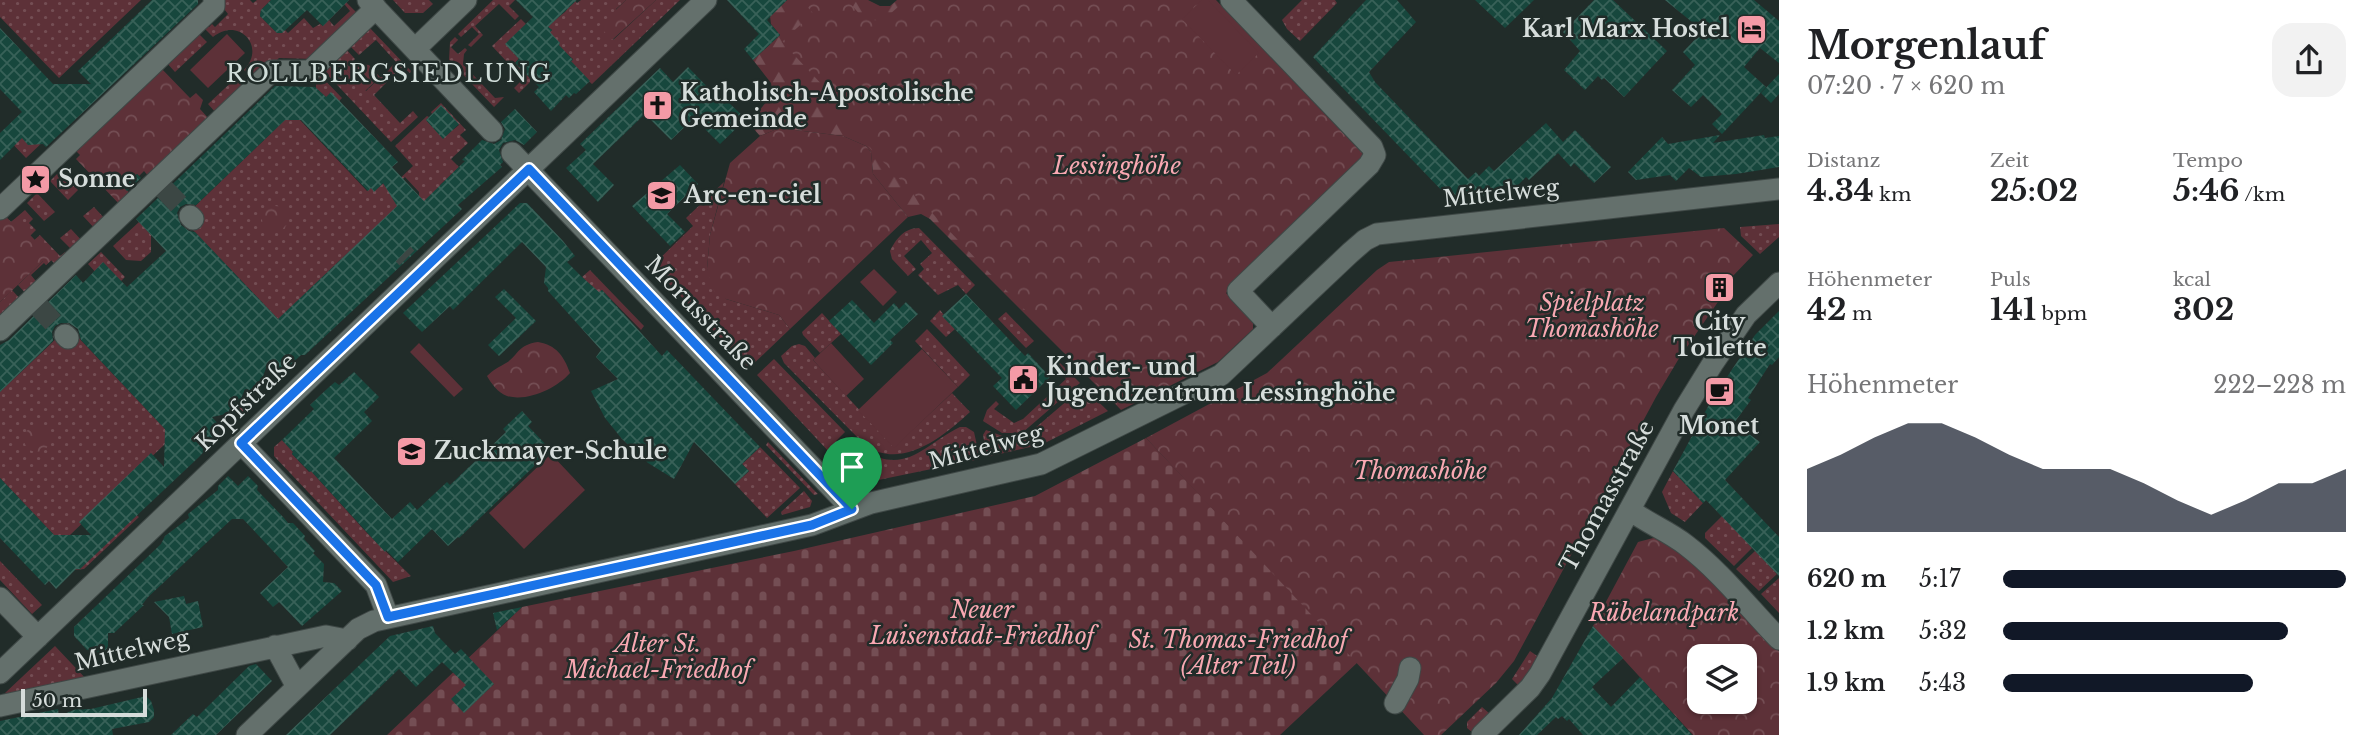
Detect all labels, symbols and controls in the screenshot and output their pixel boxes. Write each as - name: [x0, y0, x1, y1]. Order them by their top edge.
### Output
- hotel icon: Karl Marx Hostel: [1735, 12, 1769, 46]
- place label: Karl Marx Hostel: [1522, 15, 1729, 43]
- text: Morgenlauf: [1807, 22, 2046, 69]
- button: share: [2272, 23, 2346, 97]
- district label: ROLLBERGSIEDLUNG: [226, 59, 552, 88]
- text: 07:20 · 7 × 620 m: [1807, 72, 2005, 100]
- place label: Katholisch-Apostolische Gemeinde: [680, 79, 974, 133]
- church icon: Katholisch-Apostolische Gemeinde: [640, 89, 674, 123]
- text: Distanz: [1807, 149, 1880, 172]
- text: Zeit: [1990, 149, 2029, 172]
- text: Tempo: [2173, 149, 2243, 172]
- park label: Lessinghöhe: [1052, 152, 1181, 180]
- place icon: Sonne: [18, 162, 52, 196]
- place label: Sonne: [58, 165, 135, 193]
- text: 4.34: [1807, 172, 1874, 209]
- text: 25:02: [1990, 172, 2078, 209]
- text: 5:46: [2173, 172, 2240, 209]
- street label: Mittelweg: [1441, 173, 1561, 213]
- school or university icon: Arc-en-ciel: [644, 178, 678, 212]
- place label: Arc-en-ciel: [683, 181, 821, 209]
- text: km: [1874, 183, 1911, 206]
- text: /km: [2240, 183, 2285, 206]
- street label: Morusstraße: [640, 250, 762, 376]
- text: Höhenmeter: [1807, 268, 1932, 291]
- text: Puls: [1990, 268, 2031, 291]
- text: kcal: [2173, 268, 2211, 291]
- building icon: City Toilette: [1703, 271, 1737, 305]
- park label: Spielplatz Thomashöhe: [1525, 289, 1659, 343]
- text: 42: [1807, 291, 1846, 328]
- text: 141: [1990, 291, 2036, 328]
- text: 302: [2173, 291, 2234, 328]
- text: m: [1846, 302, 1872, 325]
- text: bpm: [2036, 302, 2087, 325]
- place label: City Toilette: [1673, 308, 1767, 362]
- street label: Kopfstraße: [190, 347, 302, 457]
- place label: Kinder- und Jugendzentrum Lessinghöhe: [1042, 353, 1395, 407]
- public building icon: Kinder- und Jugendzentrum Lessinghöhe: [1006, 363, 1040, 397]
- text: Höhenmeter: [1807, 371, 1958, 399]
- text: 222–228 m: [2213, 371, 2346, 399]
- cafe icon: Monet: [1702, 375, 1736, 409]
- place label: Monet: [1679, 412, 1759, 440]
- street label: Thomasstraße: [1554, 415, 1660, 577]
- street label: Mittelweg: [926, 418, 1046, 476]
- school or university icon: Zuckmayer-Schule: [394, 434, 428, 468]
- place label: Zuckmayer-Schule: [434, 437, 667, 465]
- pin: [822, 437, 882, 509]
- icon: arrive: [833, 448, 871, 486]
- park label: Thomashöhe: [1353, 457, 1487, 485]
- text: 620 m: [1807, 565, 1886, 593]
- text: 5:17: [1919, 565, 1960, 593]
- park label: Neuer Luisenstadt-Friedhof: [869, 596, 1099, 650]
- park label: Rübelandpark: [1588, 599, 1739, 627]
- text: 1.2 km: [1807, 617, 1885, 645]
- text: 5:32: [1919, 617, 1967, 645]
- street label: Mittelweg: [72, 623, 192, 677]
- park label: St. Thomas-Friedhof (Alter Teil): [1128, 626, 1353, 680]
- park label: Alter St. Michael-Friedhof: [564, 630, 756, 684]
- map controls: [1687, 644, 1757, 714]
- button: layers: [1687, 644, 1757, 714]
- text: 1.9 km: [1807, 669, 1885, 697]
- text: 5:43: [1919, 669, 1966, 697]
- scale bar: [21, 686, 147, 718]
- text: 50 m: [32, 689, 82, 712]

